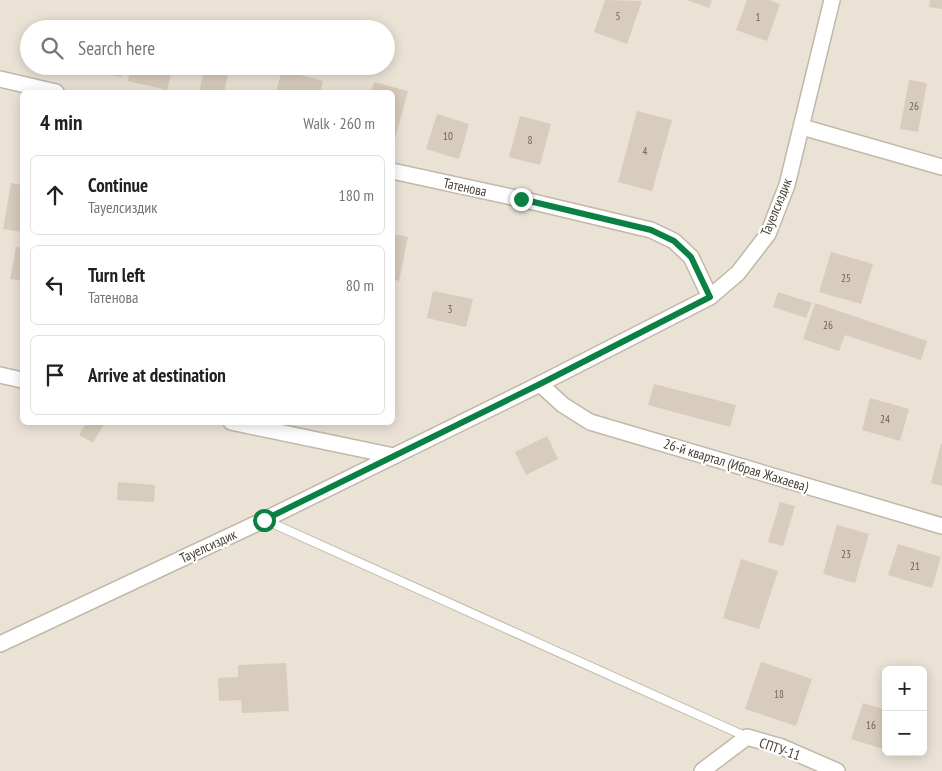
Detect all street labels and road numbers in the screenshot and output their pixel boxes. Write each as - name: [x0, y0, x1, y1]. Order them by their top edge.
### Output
- street label: Татенова: [442, 174, 488, 200]
- street label: Тауелсиздик: [756, 175, 796, 239]
- street label: 26-й квартал (Ибрая Жахаева): [661, 434, 811, 496]
- street label: Тауелсиздик: [177, 525, 240, 567]
- street label: СПТУ-11: [757, 734, 803, 764]

